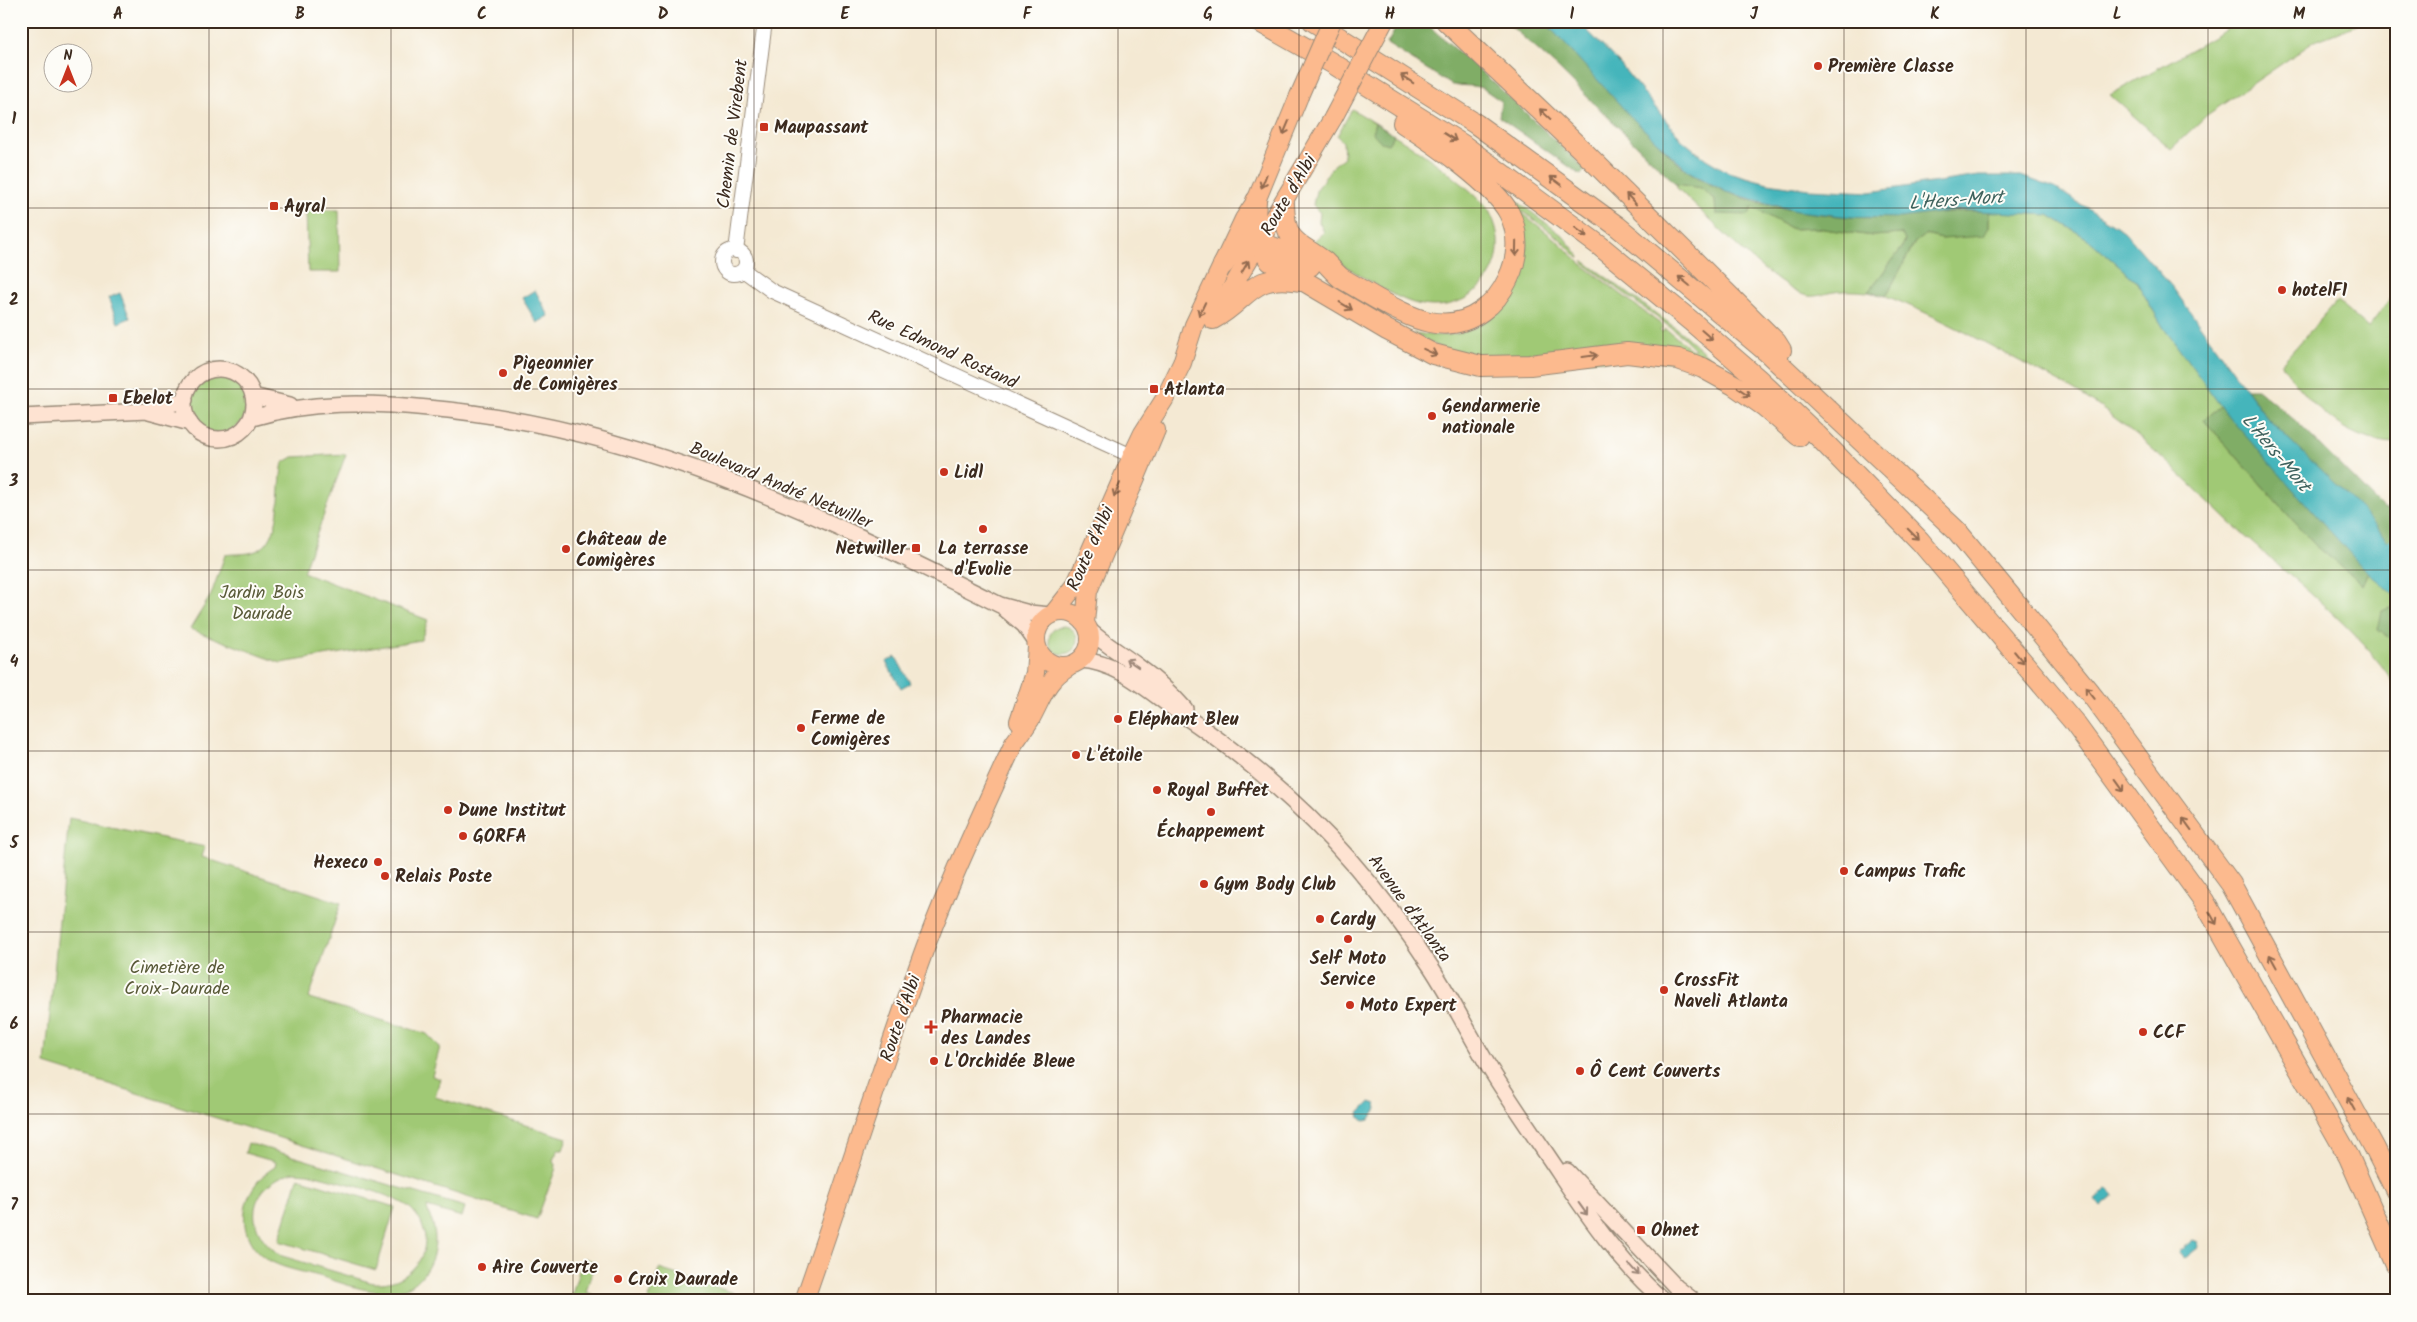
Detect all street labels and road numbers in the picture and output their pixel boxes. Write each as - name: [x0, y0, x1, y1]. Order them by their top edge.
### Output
- street label: Chemin de Virebent: [710, 57, 757, 211]
- street label: Route d'Albi: [1254, 149, 1325, 242]
- street label: Rue Edmond Rostand: [863, 303, 1023, 398]
- street label: Boulevard André Netwiller: [684, 435, 877, 538]
- street label: Route d'Albi: [1060, 501, 1123, 596]
- street label: Avenue d'Atlanta: [1360, 849, 1458, 969]
- street label: Route d'Albi: [873, 970, 930, 1066]

